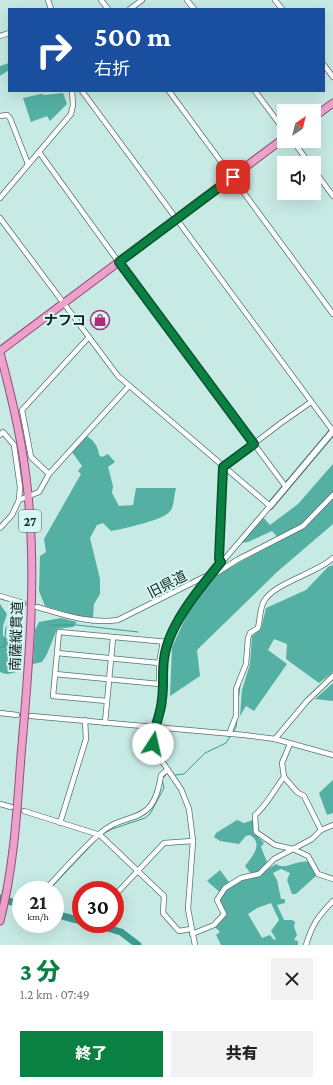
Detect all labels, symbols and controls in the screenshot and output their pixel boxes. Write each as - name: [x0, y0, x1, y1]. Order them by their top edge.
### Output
- text: 500 m: [94, 21, 171, 52]
- icon: right: [28, 24, 80, 76]
- text: 右折: [94, 59, 130, 79]
- north arrow: [277, 104, 321, 148]
- map controls: [277, 104, 321, 200]
- button: sound: [277, 156, 321, 200]
- pin: [216, 160, 250, 194]
- icon: arrive: [222, 166, 244, 188]
- shop icon: ナフコ: [89, 309, 111, 331]
- place label: ナフコ: [44, 312, 86, 328]
- road number: 27: [19, 510, 41, 532]
- street label: 旧県道: [145, 567, 189, 601]
- street label: 南薩縦貫道: [7, 601, 25, 671]
- position arrow: [132, 723, 174, 765]
- speed limit sign: 30: [72, 881, 124, 933]
- text: 21: [29, 891, 47, 913]
- text: km/h: [27, 911, 49, 922]
- text: 3 分: [20, 958, 61, 985]
- button: close: [271, 958, 313, 1000]
- text: 1.2 km · 07:49: [20, 987, 90, 1002]
- button: 終了: [20, 1031, 163, 1077]
- button: 共有: [171, 1031, 313, 1077]

